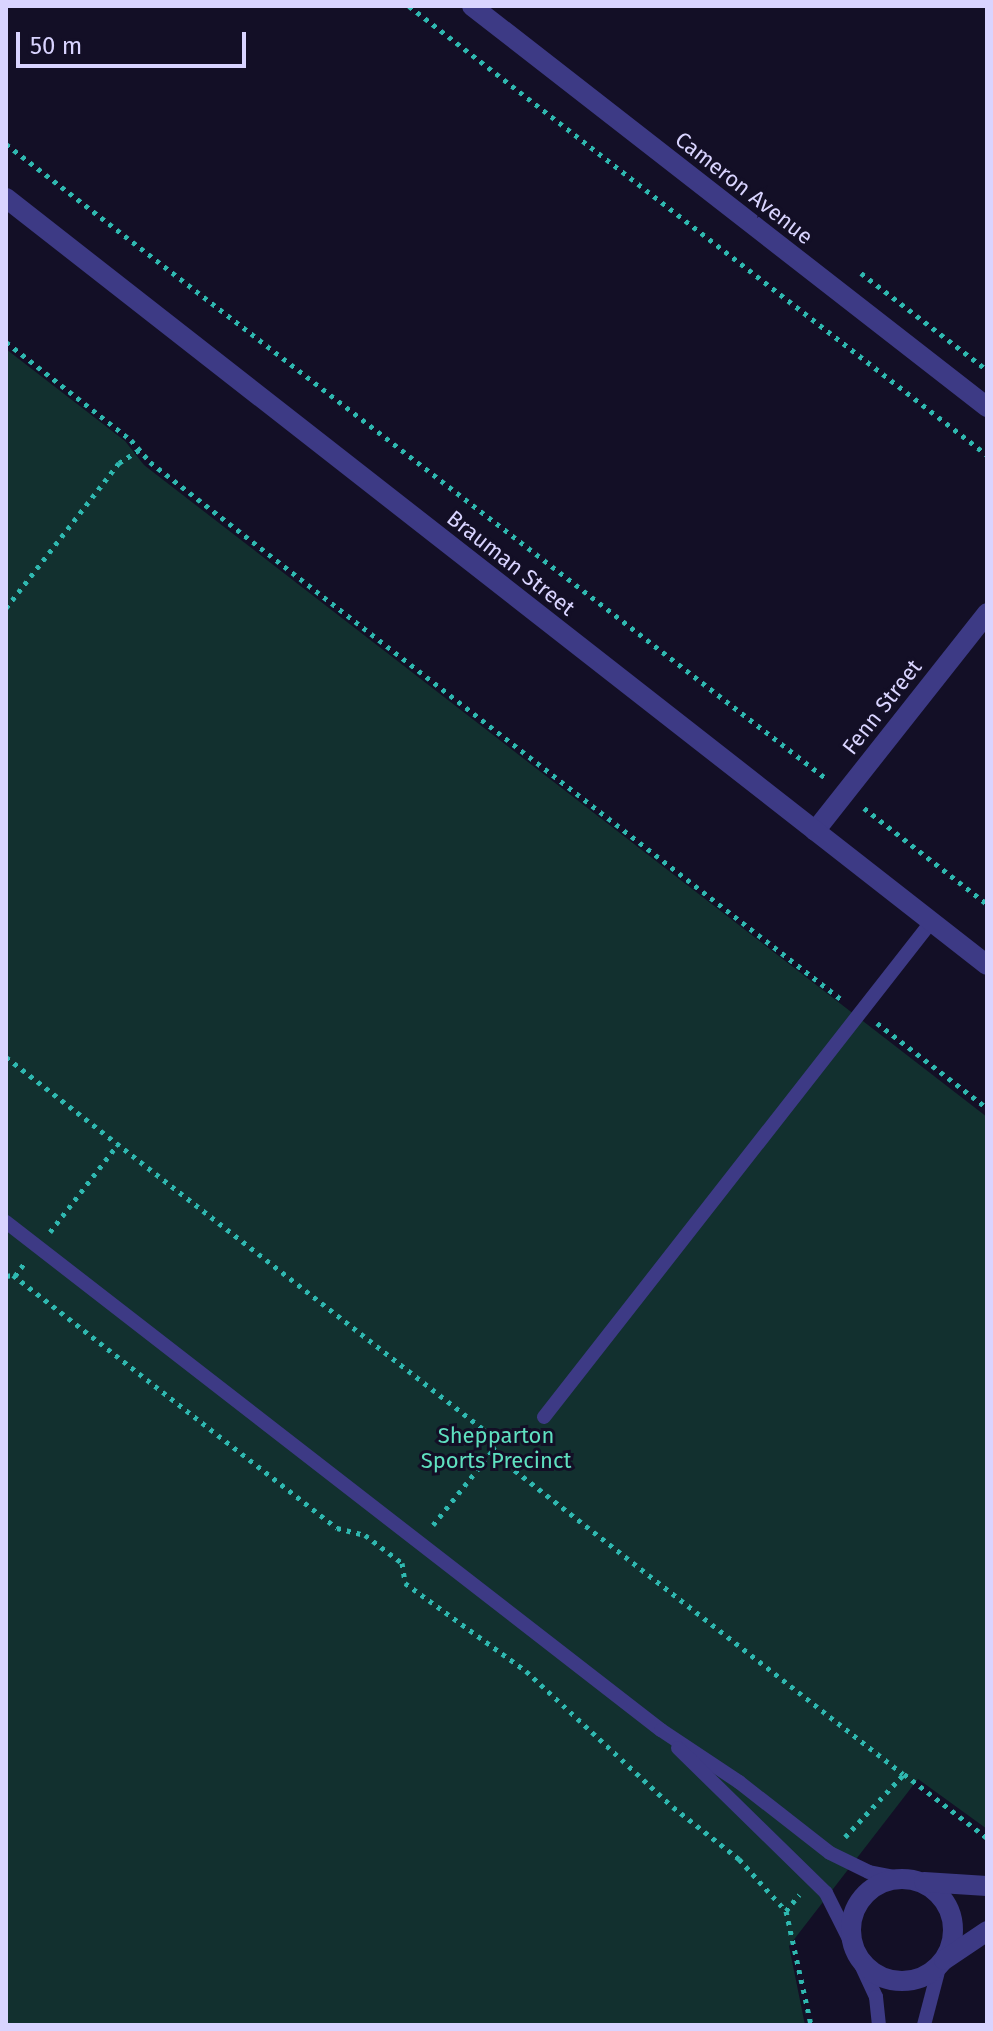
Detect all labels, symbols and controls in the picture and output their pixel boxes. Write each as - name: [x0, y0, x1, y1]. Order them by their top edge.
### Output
- scale bar: [20, 16, 250, 66]
- text: 50 m: [30, 32, 82, 60]
- street label: Cameron Avenue: [670, 126, 818, 250]
- street label: Brauman Street: [442, 505, 580, 621]
- street label: Fenn Street: [837, 654, 927, 760]
- park label: Shepparton Sports Precinct: [421, 1422, 571, 1474]

